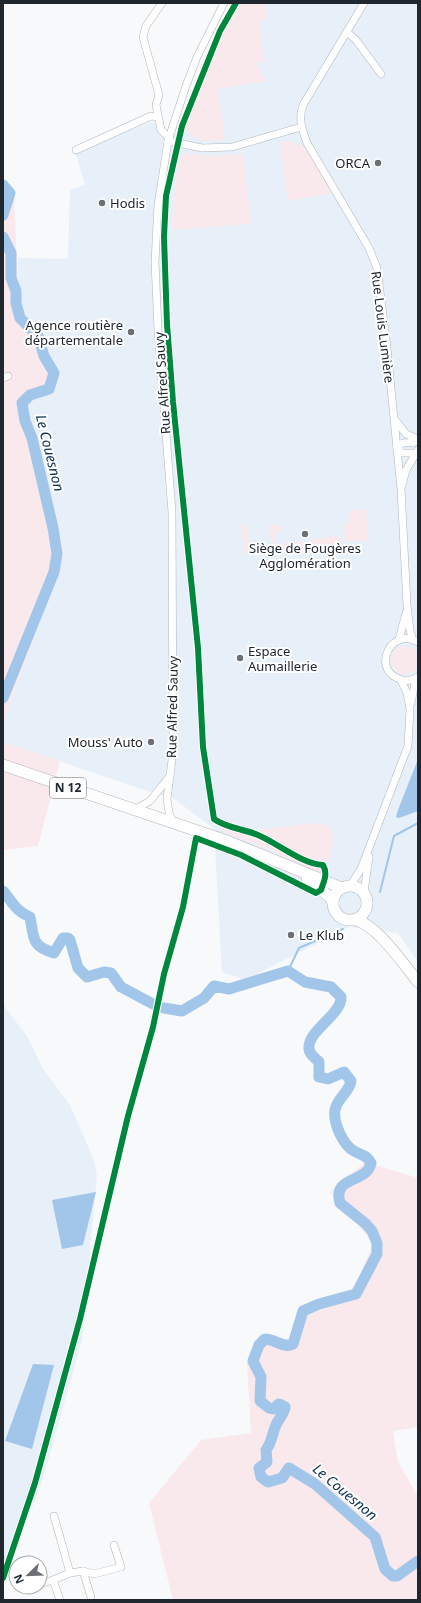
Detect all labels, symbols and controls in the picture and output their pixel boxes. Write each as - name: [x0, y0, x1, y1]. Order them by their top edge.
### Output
- place label: ORCA: [335, 154, 371, 172]
- marker: ORCA: [373, 158, 383, 168]
- place label: Hodis: [110, 194, 145, 212]
- marker: Hodis: [97, 198, 107, 208]
- street label: Rue Louis Lumière: [367, 270, 399, 384]
- place label: Agence routière départementale: [25, 316, 123, 349]
- marker: Agence routière départementale: [126, 327, 136, 337]
- street label: Rue Alfred Sauvy: [149, 331, 175, 435]
- water label: Le Couesnon: [32, 412, 69, 493]
- marker: Siège de Fougères Agglomération: [300, 529, 310, 539]
- place label: Siège de Fougères Agglomération: [249, 539, 361, 572]
- place label: Espace Aumaillerie: [248, 642, 317, 675]
- marker: Espace Aumaillerie: [235, 653, 245, 663]
- street label: Rue Alfred Sauvy: [162, 655, 182, 758]
- place label: Mouss' Auto: [68, 733, 143, 751]
- marker: Mouss' Auto: [146, 737, 156, 747]
- road number: N 12: [50, 778, 86, 798]
- place label: Le Klub: [299, 926, 344, 944]
- marker: Le Klub: [286, 930, 296, 940]
- water label: Le Couesnon: [309, 1459, 382, 1524]
- north arrow: [8, 1555, 48, 1595]
- text: N: [10, 1572, 27, 1586]

